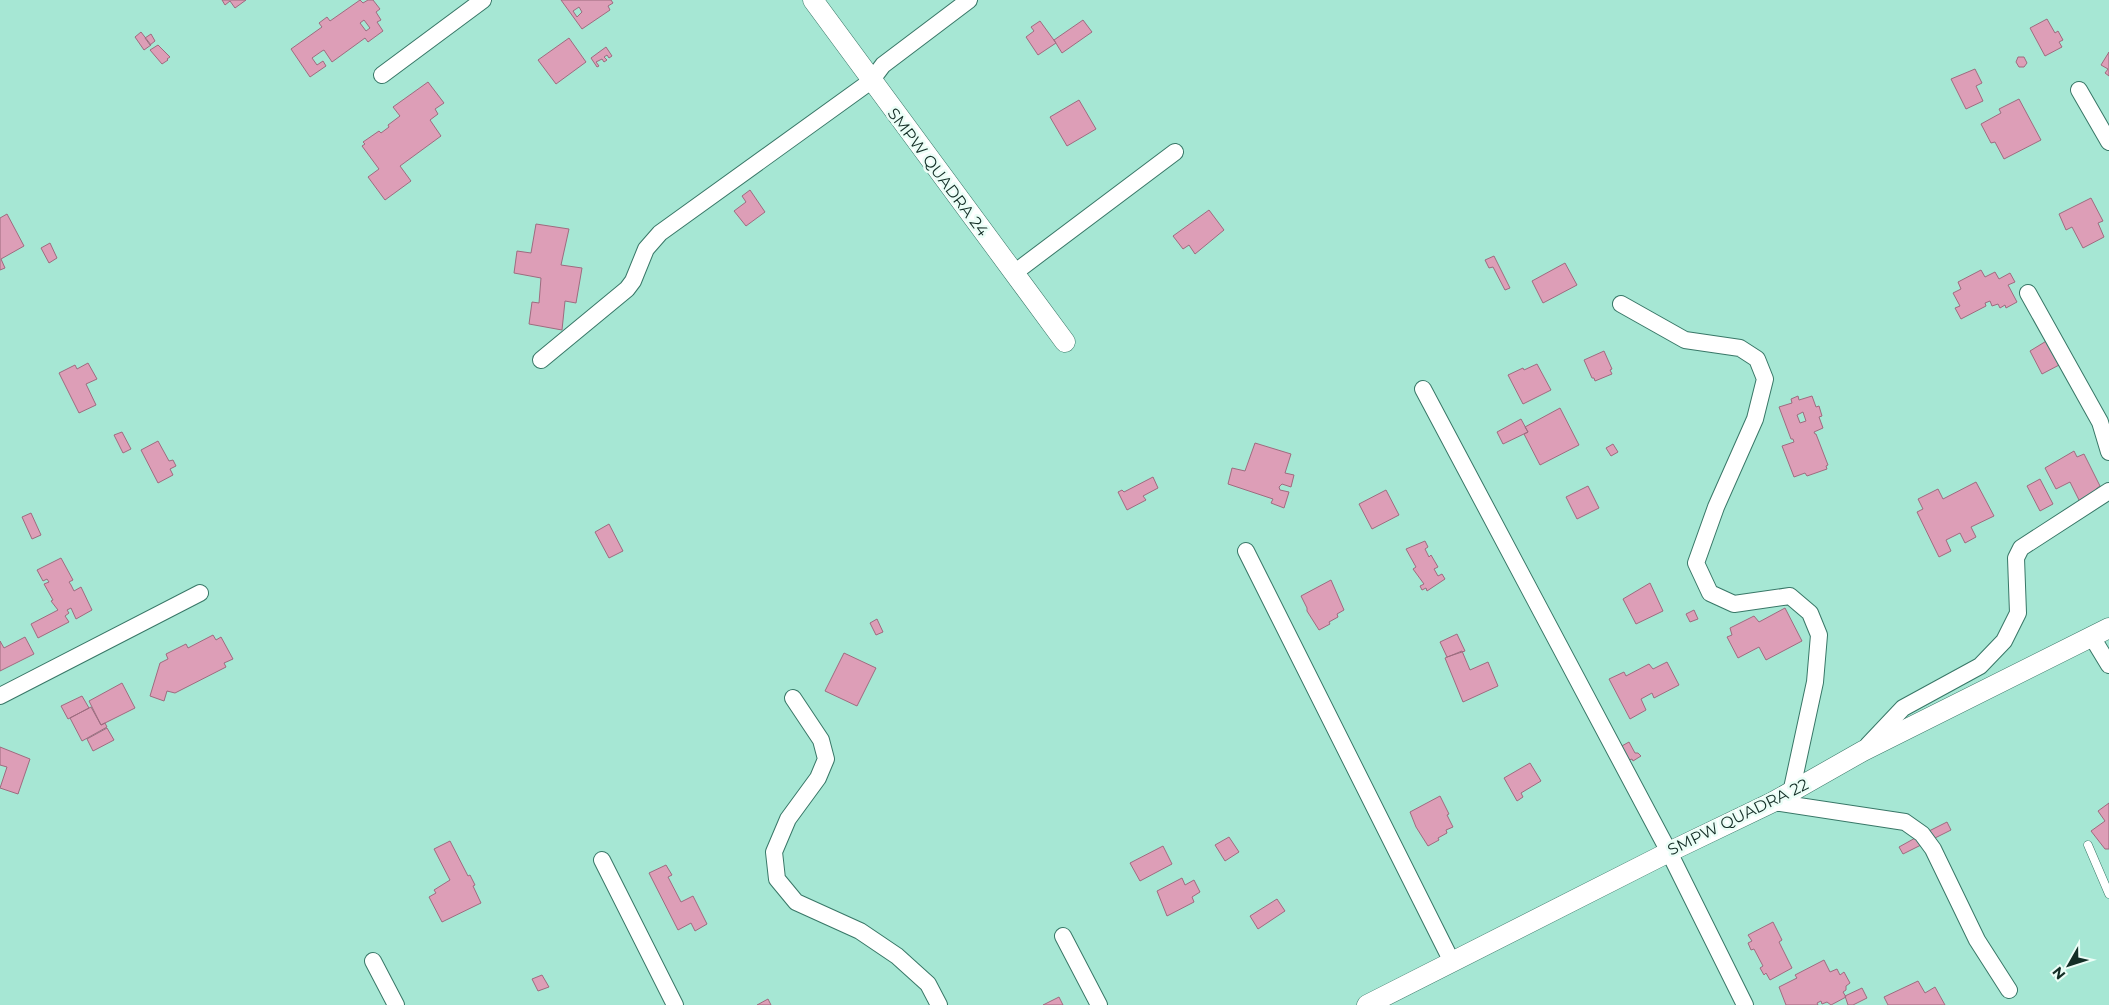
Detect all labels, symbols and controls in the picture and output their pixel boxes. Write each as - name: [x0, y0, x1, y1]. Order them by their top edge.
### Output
- street label: SMPW QUADRA 24: [884, 104, 993, 240]
- street label: SMPW QUADRA 22: [1665, 775, 1811, 859]
- north arrow: [2044, 940, 2094, 990]
- text: N: [2048, 963, 2069, 983]

